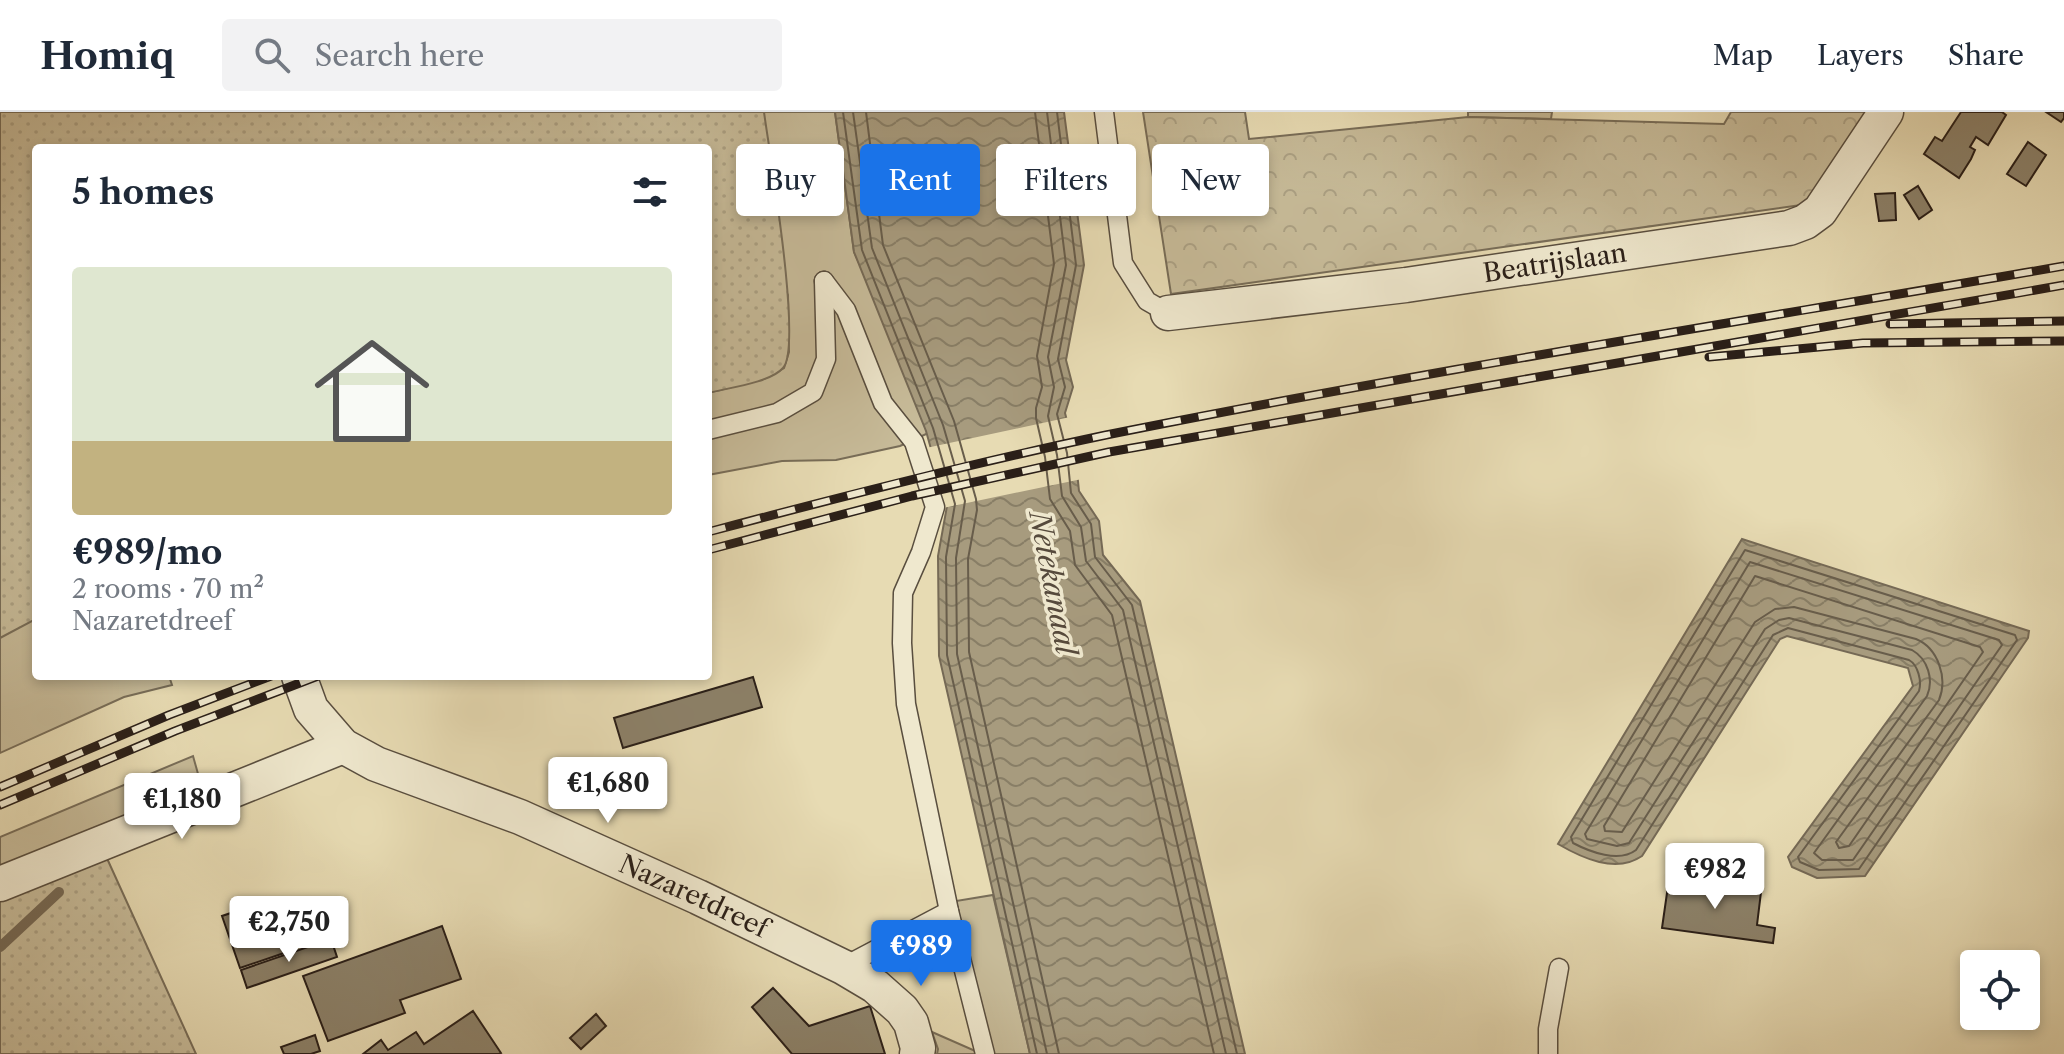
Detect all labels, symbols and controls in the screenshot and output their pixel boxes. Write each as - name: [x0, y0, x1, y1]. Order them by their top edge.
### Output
- search box: [222, 19, 782, 91]
- text: Homiq: [40, 32, 174, 79]
- icon: search: [250, 33, 294, 77]
- text: Search here: [314, 37, 484, 74]
- text: Map: [1713, 38, 1773, 72]
- text: Layers: [1817, 38, 1904, 72]
- text: Share: [1948, 38, 2024, 72]
- chip: Buy: [736, 144, 844, 216]
- chip: Rent: [860, 144, 980, 216]
- chip: Filters: [996, 144, 1136, 216]
- chip: New: [1152, 144, 1269, 216]
- icon: filters: [628, 170, 672, 214]
- text: 5 homes: [72, 171, 214, 213]
- street label: Beatrijslaan: [1481, 236, 1629, 289]
- icon: home: [300, 319, 444, 463]
- water label: Netekanaal: [1022, 506, 1084, 661]
- text: €989/mo: [72, 531, 222, 573]
- text: 2 rooms · 70 m²: [72, 573, 264, 605]
- text: Nazaretdreef: [72, 605, 233, 637]
- pin: €1,680: [543, 757, 673, 825]
- text: €1,680: [566, 767, 650, 799]
- pin: €1,180: [117, 773, 247, 841]
- text: €1,180: [142, 783, 222, 815]
- pin: €982: [1668, 843, 1762, 911]
- street label: Nazaretdreef: [614, 848, 776, 946]
- text: €982: [1683, 853, 1747, 885]
- pin: €2,750: [224, 896, 354, 964]
- text: €2,750: [248, 906, 330, 938]
- pin: €989: [874, 920, 968, 988]
- text: €989: [889, 930, 953, 962]
- map controls: [1960, 950, 2040, 1030]
- button: locate: [1960, 950, 2040, 1030]

